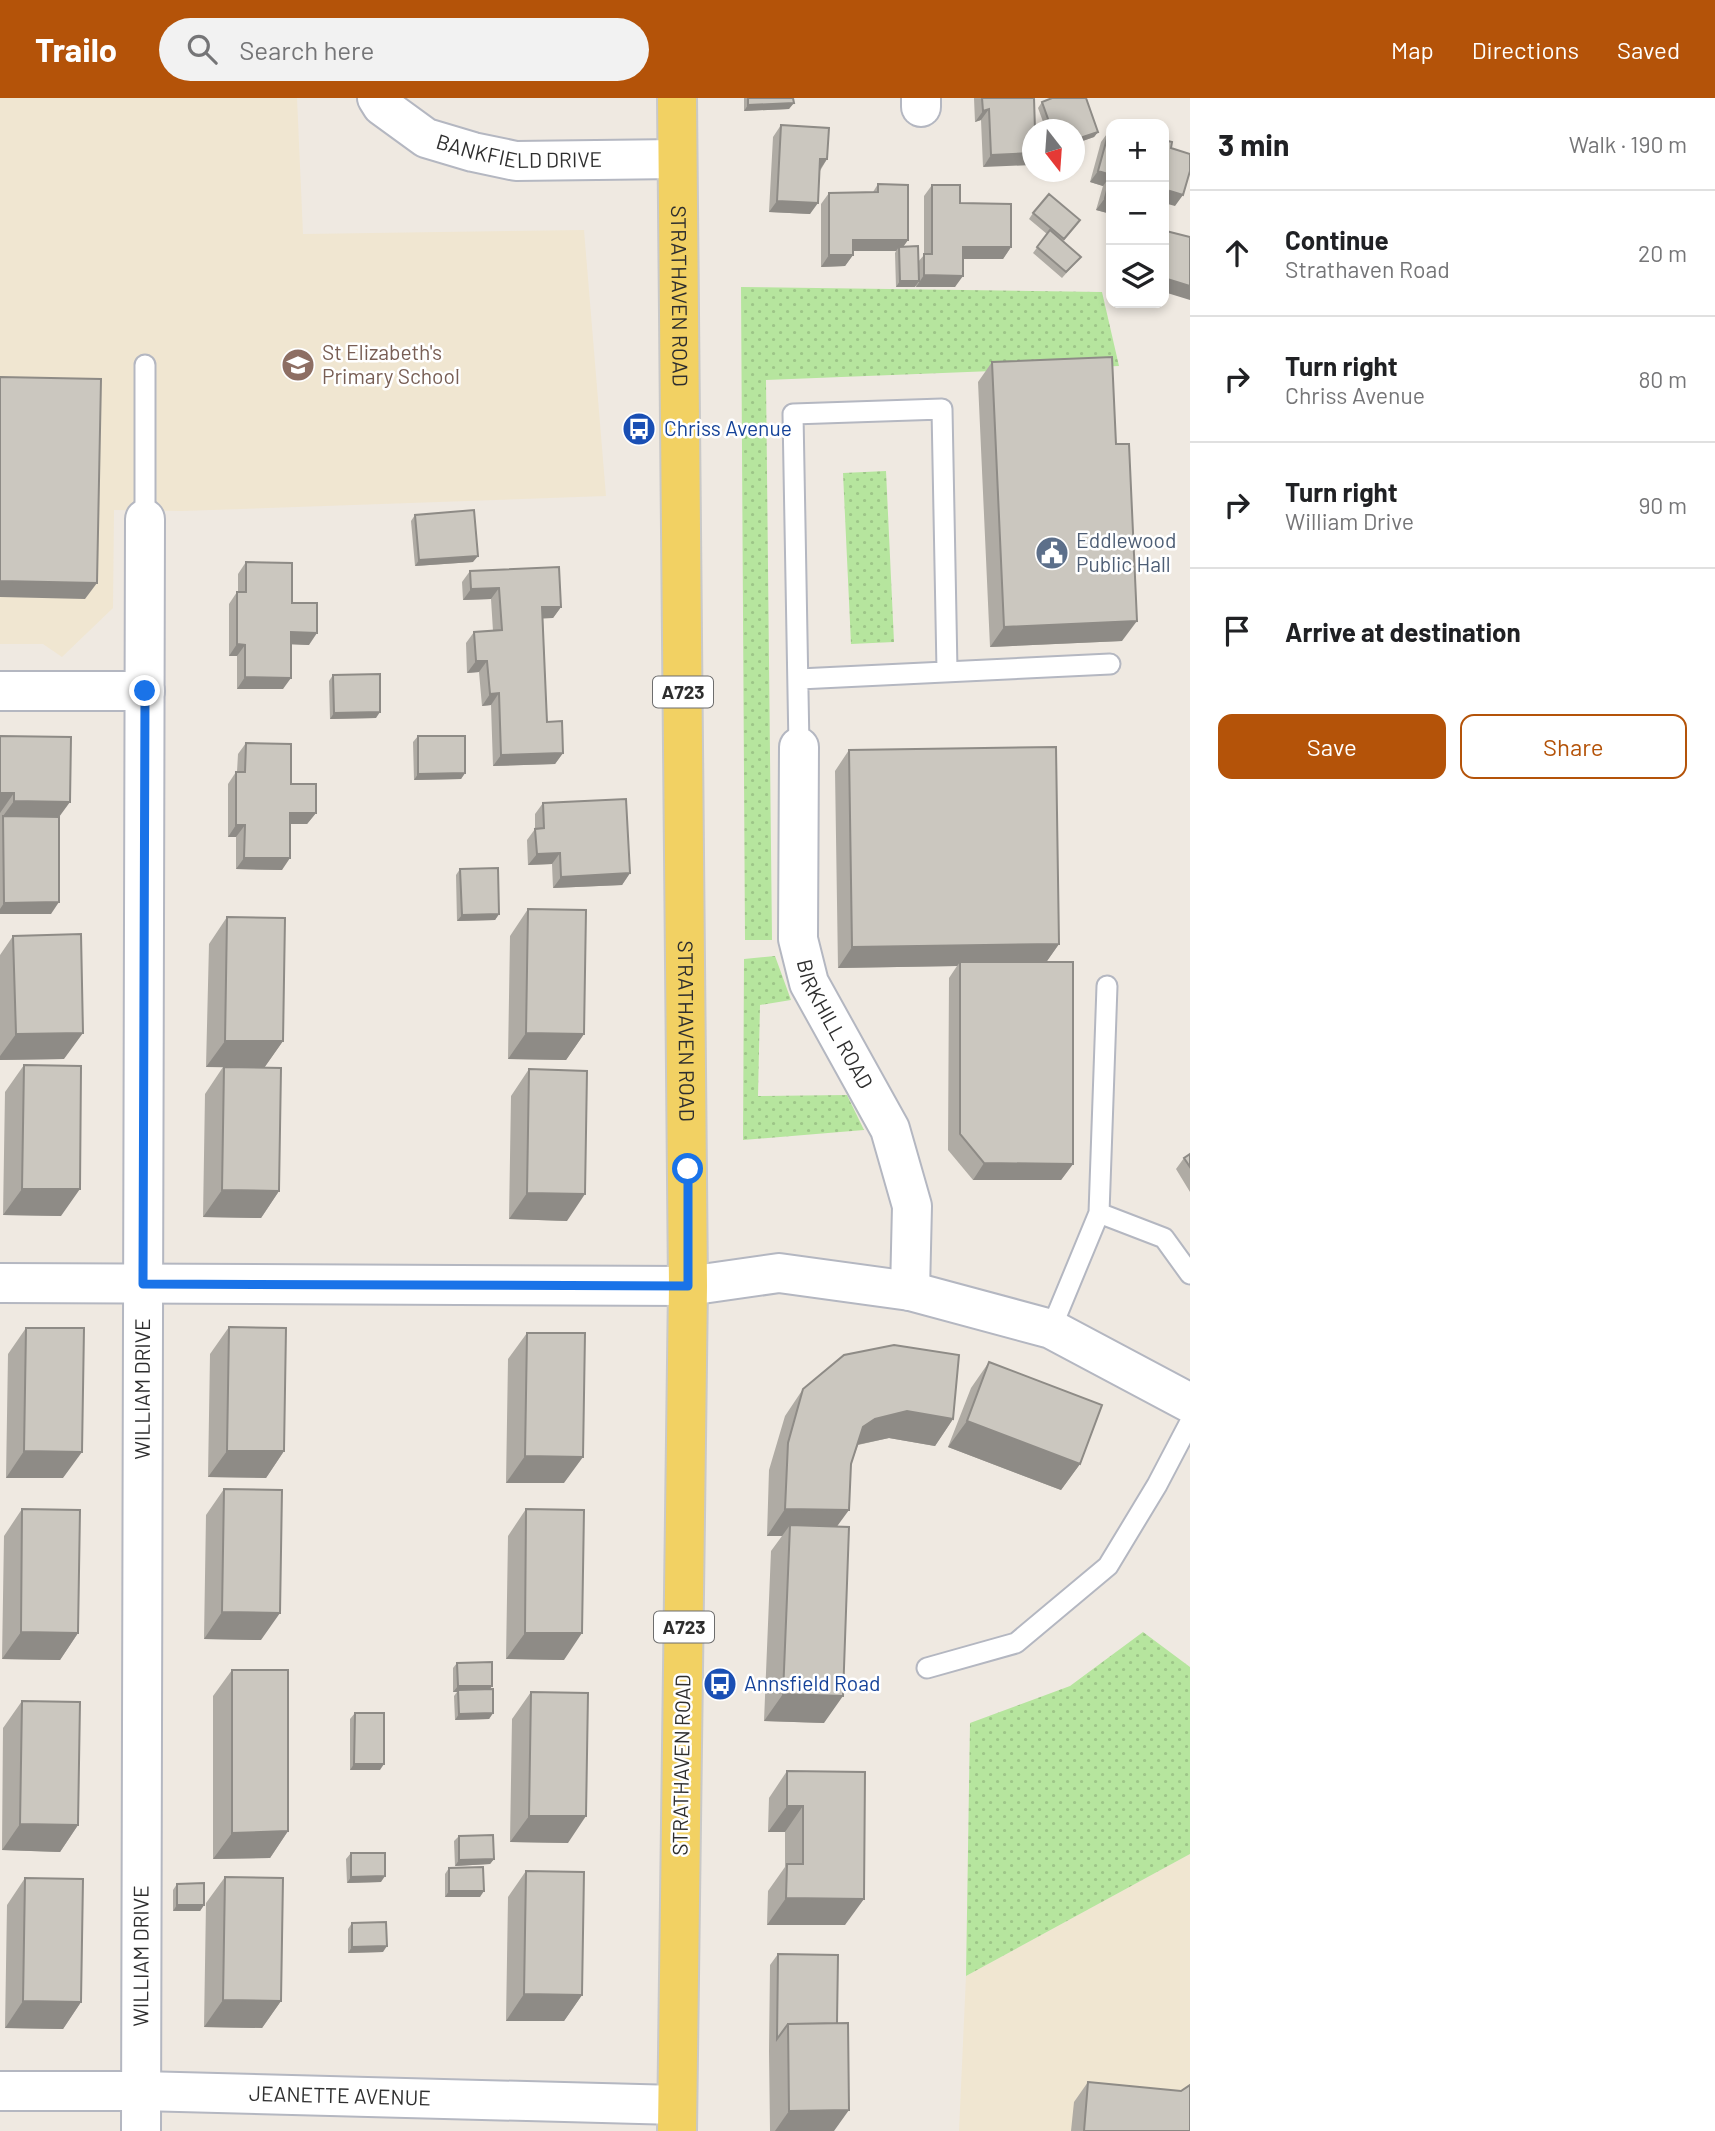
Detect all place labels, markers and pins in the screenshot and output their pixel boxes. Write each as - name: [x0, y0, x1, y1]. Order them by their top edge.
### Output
- place label: St Elizabeth's Primary School: [322, 339, 460, 388]
- school or university icon: St Elizabeth's Primary School: [279, 346, 317, 384]
- bus stop icon: Chriss Avenue: [620, 410, 658, 448]
- place label: Chriss Avenue: [664, 415, 792, 440]
- place label: Eddlewood Public Hall: [1076, 527, 1177, 576]
- public building icon: Eddlewood Public Hall: [1033, 534, 1071, 572]
- bus stop icon: Annsfield Road: [701, 1665, 739, 1703]
- place label: Annsfield Road: [744, 1670, 880, 1695]

